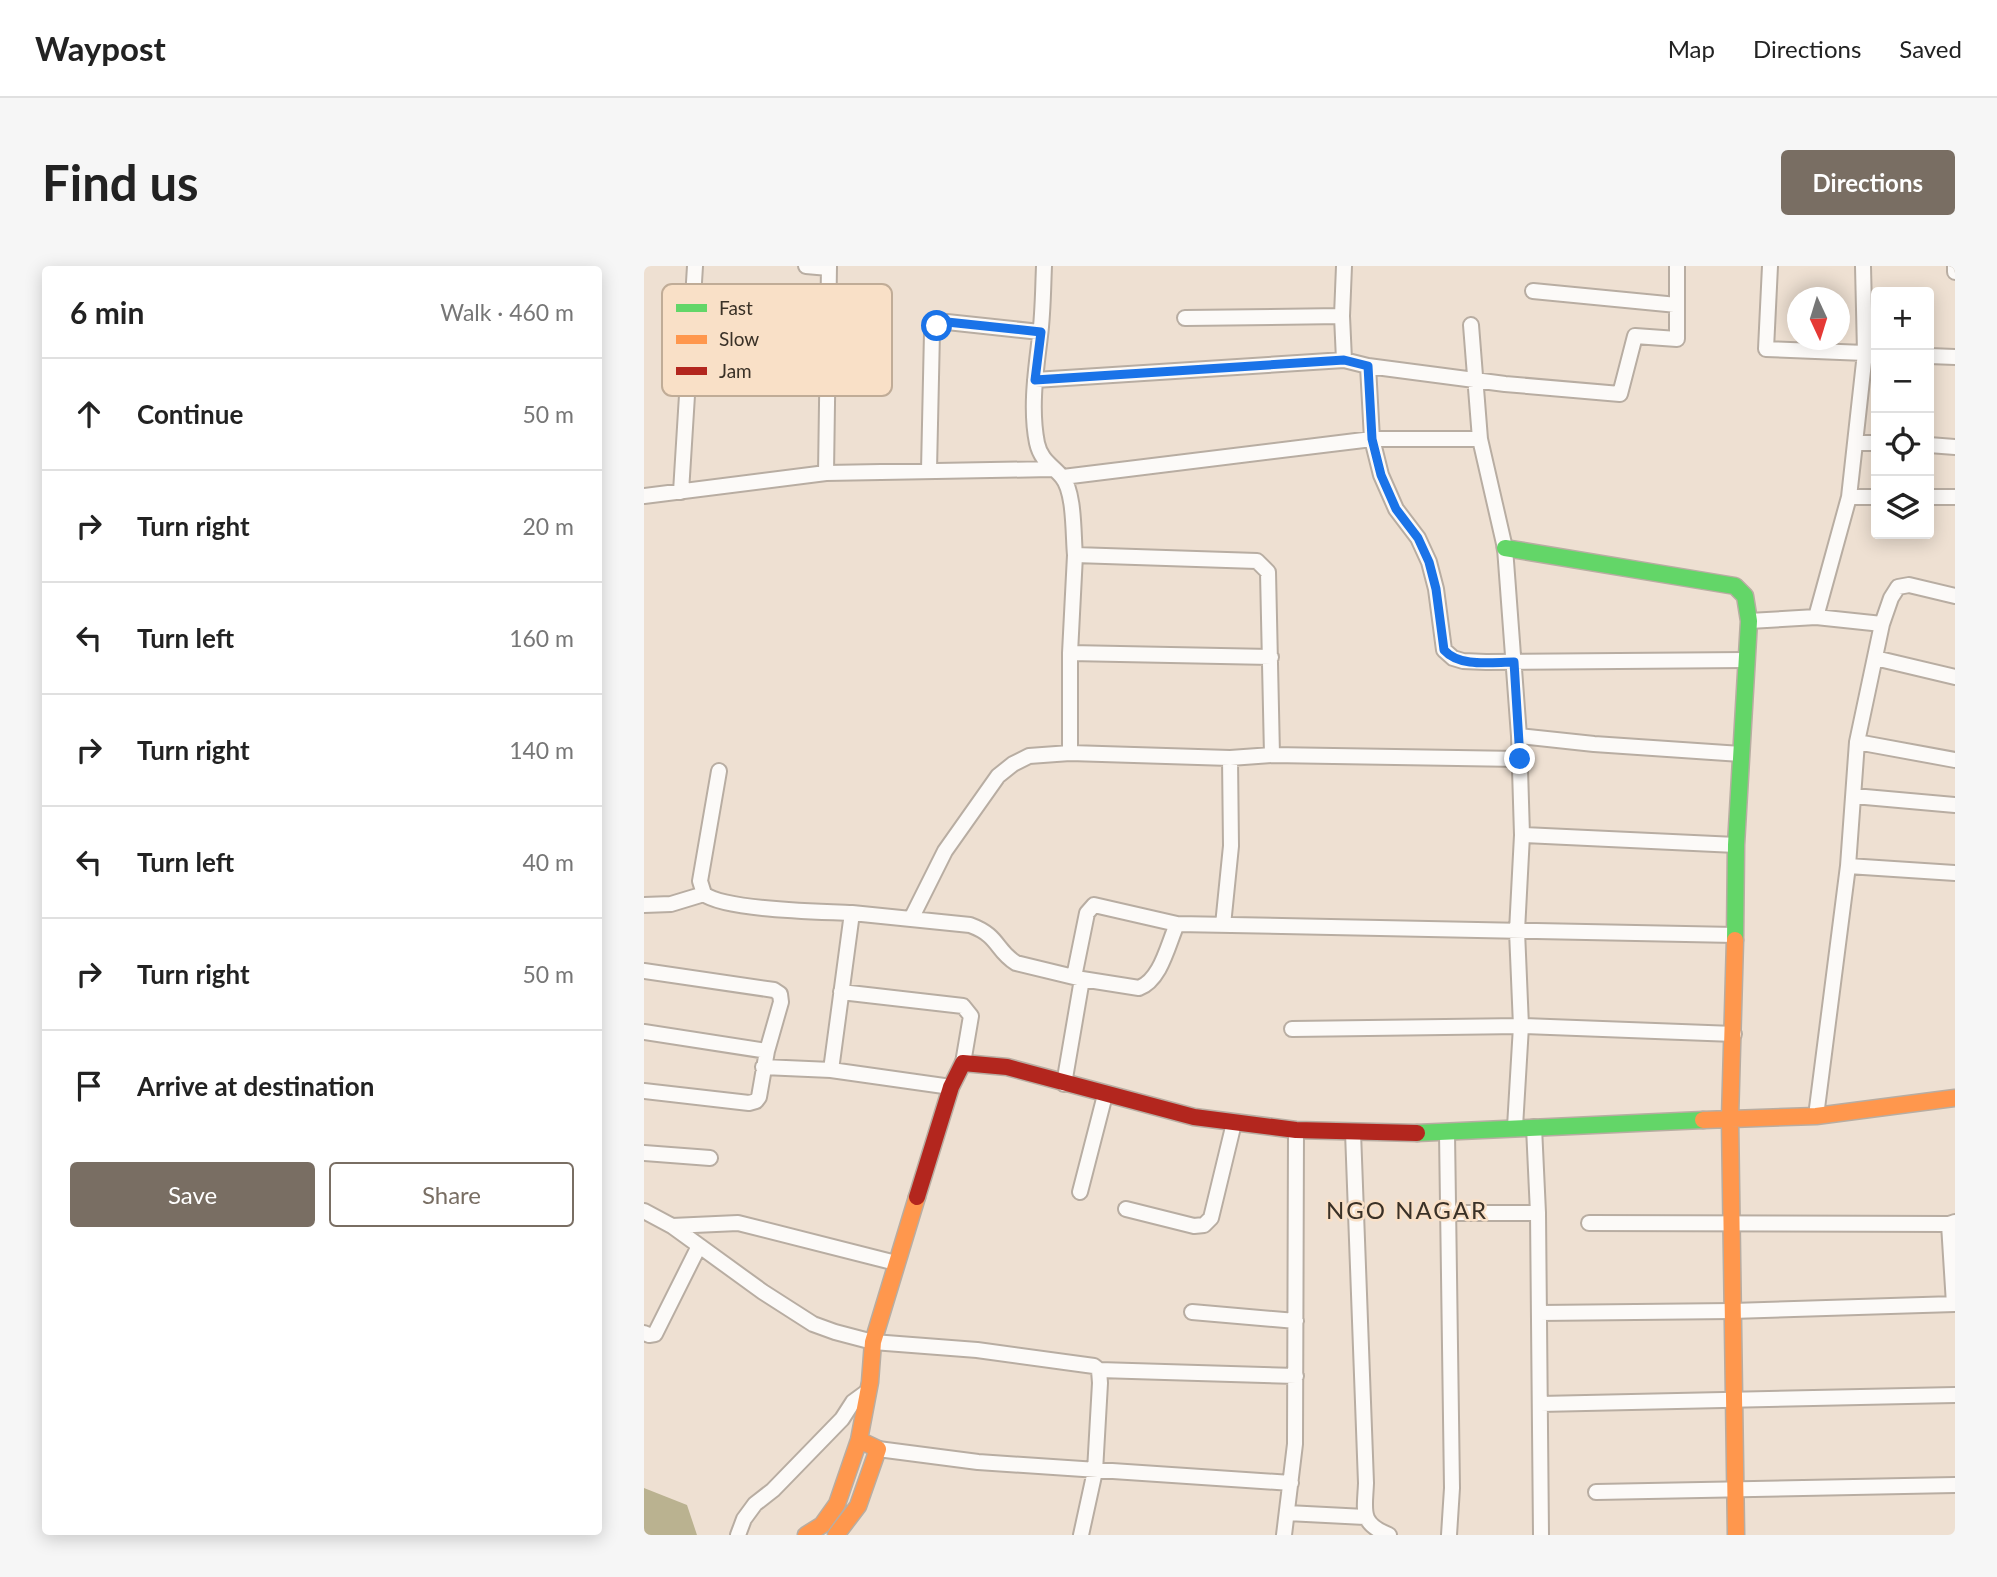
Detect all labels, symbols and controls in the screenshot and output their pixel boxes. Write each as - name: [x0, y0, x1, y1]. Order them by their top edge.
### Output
- text: Waypost: [35, 28, 166, 68]
- text: Map: [1668, 34, 1715, 63]
- text: Directions: [1753, 34, 1861, 63]
- text: Saved: [1899, 34, 1962, 63]
- button: Directions: [1781, 150, 1955, 215]
- text: Find us: [42, 153, 199, 211]
- legend: [662, 284, 892, 396]
- north arrow: [1787, 287, 1850, 350]
- map controls: [1871, 287, 1934, 539]
- button: +: [1871, 287, 1934, 350]
- text: 6 min: [70, 294, 144, 330]
- text: Fast: [719, 296, 753, 319]
- text: Walk · 460 m: [440, 298, 574, 326]
- route start: [921, 310, 952, 341]
- text: Slow: [719, 327, 759, 350]
- button: −: [1871, 350, 1934, 413]
- text: Jam: [719, 359, 752, 382]
- icon: ahead: [70, 395, 108, 433]
- text: Continue: [137, 398, 243, 430]
- text: 50 m: [523, 400, 574, 428]
- button: locate: [1871, 413, 1934, 476]
- button: layers: [1871, 476, 1934, 539]
- icon: right: [70, 507, 108, 545]
- text: Turn right: [137, 510, 250, 542]
- text: 20 m: [523, 512, 574, 540]
- icon: left: [70, 619, 108, 657]
- text: Turn left: [137, 622, 234, 654]
- text: 160 m: [509, 624, 574, 652]
- icon: right: [70, 731, 108, 769]
- text: Turn right: [137, 734, 250, 766]
- text: 140 m: [509, 736, 574, 764]
- route end: [1504, 743, 1535, 774]
- icon: left: [70, 843, 108, 881]
- text: Turn left: [137, 846, 234, 878]
- text: 40 m: [523, 848, 574, 876]
- icon: right: [70, 955, 108, 993]
- text: Turn right: [137, 958, 250, 990]
- text: 50 m: [523, 960, 574, 988]
- icon: arrive: [70, 1067, 108, 1105]
- text: Arrive at destination: [137, 1070, 374, 1102]
- button: Save: [70, 1162, 315, 1227]
- button: Share: [329, 1162, 574, 1227]
- district label: NGO NAGAR: [1326, 1195, 1488, 1224]

